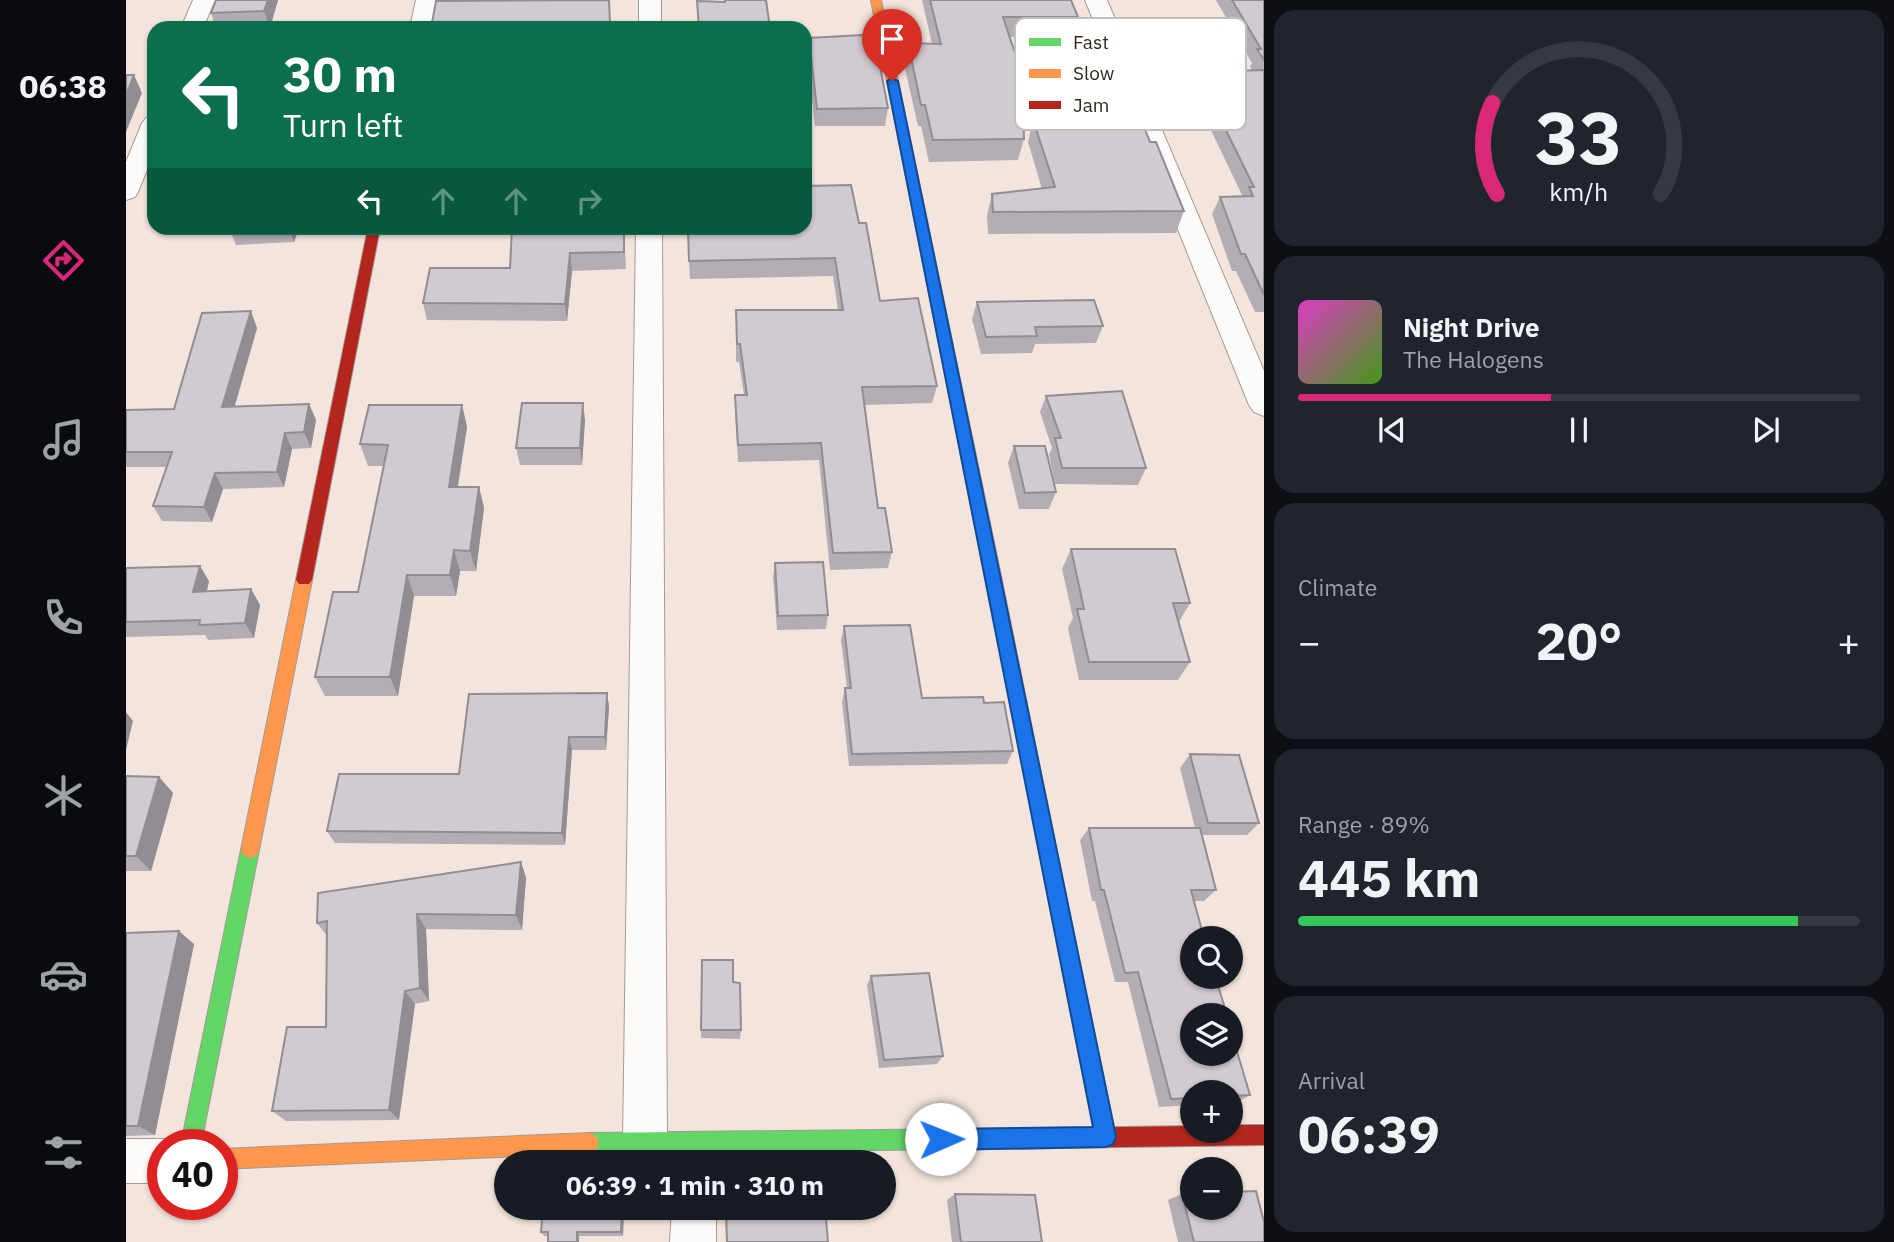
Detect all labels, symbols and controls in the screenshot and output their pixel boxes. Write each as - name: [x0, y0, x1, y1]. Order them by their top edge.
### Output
- pin: [862, 9, 922, 81]
- legend: [1015, 18, 1246, 130]
- icon: arrive: [873, 20, 911, 58]
- text: Fast: [1073, 30, 1109, 54]
- text: 30 m: [283, 42, 397, 105]
- icon: left: [168, 49, 259, 140]
- text: Slow: [1073, 61, 1114, 85]
- text: 06:38: [19, 65, 107, 107]
- text: 33: [1535, 90, 1623, 185]
- text: Jam: [1073, 93, 1109, 117]
- text: Turn left: [283, 104, 403, 146]
- text: km/h: [1550, 175, 1608, 208]
- icon: left: [351, 182, 389, 220]
- icon: ahead: [424, 182, 462, 220]
- icon: ahead: [497, 182, 535, 220]
- icon: right: [570, 182, 608, 220]
- icon: directions: [39, 236, 88, 285]
- text: Night Drive: [1403, 310, 1540, 344]
- text: The Halogens: [1403, 344, 1544, 374]
- icon: previous: [1373, 411, 1411, 449]
- icon: pause: [1560, 411, 1598, 449]
- icon: next: [1747, 411, 1785, 449]
- icon: music: [39, 415, 88, 464]
- text: Climate: [1298, 572, 1377, 602]
- icon: phone: [39, 593, 88, 642]
- text: 20°: [1536, 607, 1622, 674]
- text: −: [1298, 617, 1321, 666]
- text: +: [1837, 617, 1860, 666]
- icon: climate: [39, 771, 88, 820]
- text: Range · 89%: [1298, 809, 1430, 839]
- text: 445 km: [1298, 844, 1480, 911]
- map controls: [1180, 926, 1243, 1220]
- button: search: [1180, 926, 1243, 989]
- icon: car: [39, 950, 88, 999]
- button: layers: [1180, 1003, 1243, 1066]
- text: Arrival: [1298, 1065, 1365, 1095]
- button: +: [1180, 1080, 1243, 1143]
- text: 06:39: [1298, 1100, 1440, 1167]
- position arrow: [904, 1102, 978, 1176]
- icon: filters: [39, 1128, 88, 1177]
- speed limit sign: 40: [147, 1129, 238, 1220]
- button: −: [1180, 1157, 1243, 1220]
- text: 06:39 · 1 min · 310 m: [566, 1168, 824, 1202]

